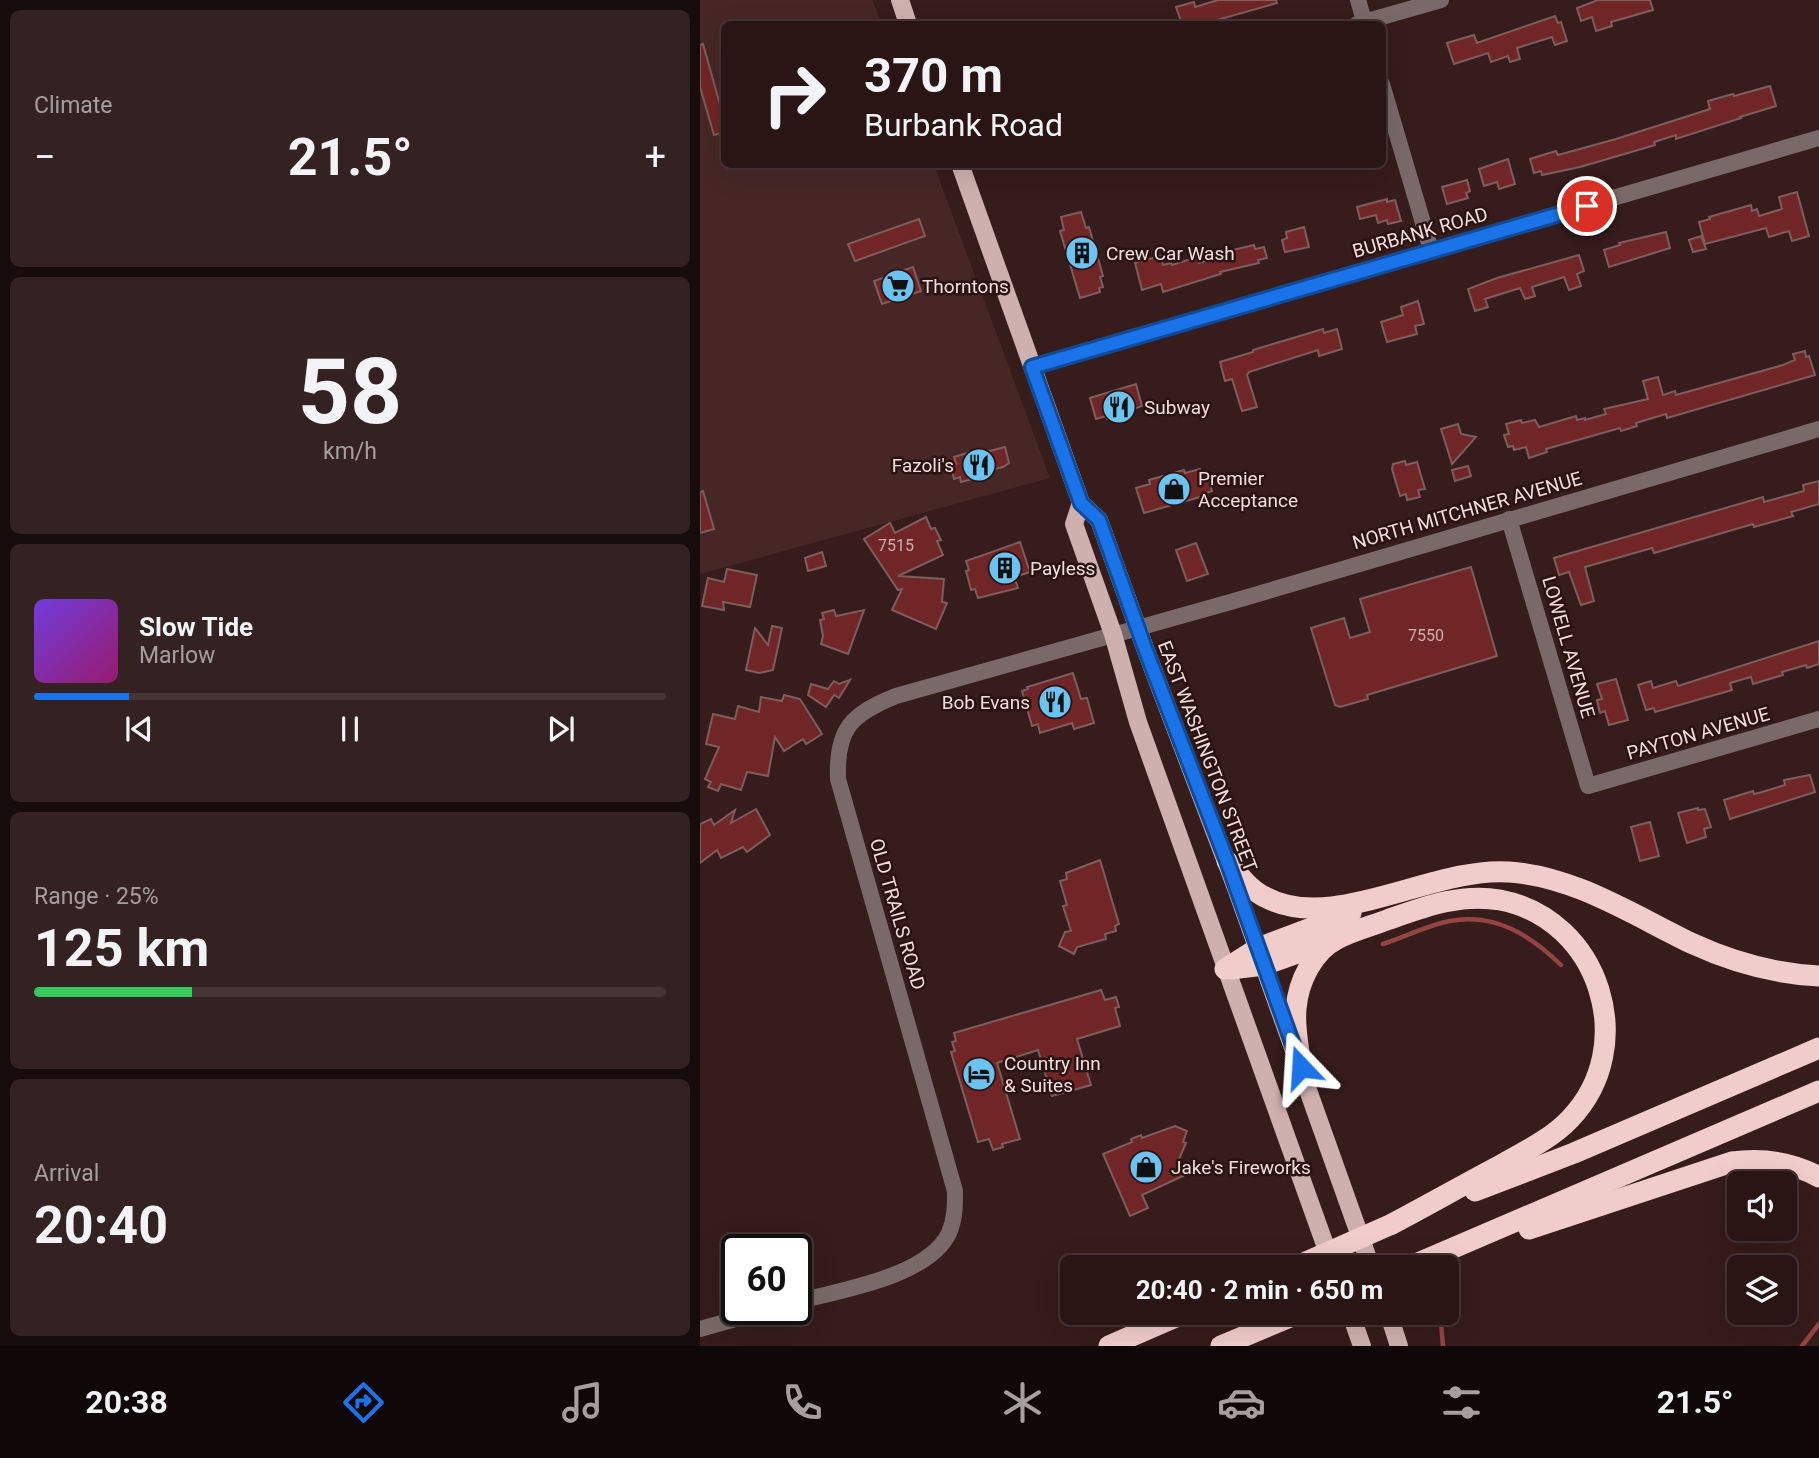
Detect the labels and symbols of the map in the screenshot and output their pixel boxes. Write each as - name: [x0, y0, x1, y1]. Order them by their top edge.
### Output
- pin: [1557, 176, 1617, 236]
- street label: BURBANK ROAD: [1350, 202, 1490, 263]
- building icon: Crew Car Wash: [1063, 234, 1101, 272]
- place label: Crew Car Wash: [1106, 242, 1235, 265]
- supermarket icon: Thorntons: [879, 267, 917, 305]
- place label: Thorntons: [922, 275, 1009, 298]
- restaurant icon: Subway: [1100, 388, 1138, 426]
- place label: Subway: [1144, 396, 1210, 419]
- restaurant icon: Fazoli's: [960, 446, 998, 484]
- place label: Fazoli's: [892, 454, 954, 477]
- place label: Premier Acceptance: [1198, 467, 1298, 512]
- street label: NORTH MITCHNER AVENUE: [1350, 467, 1585, 554]
- shop icon: Premier Acceptance: [1155, 470, 1193, 508]
- house number: 7515: [878, 536, 914, 555]
- building icon: Payless: [986, 549, 1024, 587]
- place label: Payless: [1030, 557, 1095, 580]
- street label: LOWELL AVENUE: [1537, 573, 1600, 721]
- house number: 7550: [1408, 626, 1444, 645]
- street label: EAST WASHINGTON STREET: [1153, 638, 1262, 875]
- restaurant icon: Bob Evans: [1036, 683, 1074, 721]
- place label: Bob Evans: [942, 691, 1030, 714]
- street label: PAYTON AVENUE: [1624, 702, 1772, 765]
- street label: OLD TRAILS ROAD: [865, 836, 930, 992]
- position arrow: [1264, 1030, 1338, 1104]
- place label: Country Inn & Suites: [1004, 1052, 1101, 1097]
- hotel icon: Country Inn & Suites: [960, 1055, 998, 1093]
- shop icon: Jake's Fireworks: [1127, 1148, 1165, 1186]
- place label: Jake's Fireworks: [1171, 1156, 1311, 1179]
- speed limit sign: 60: [721, 1234, 812, 1325]

